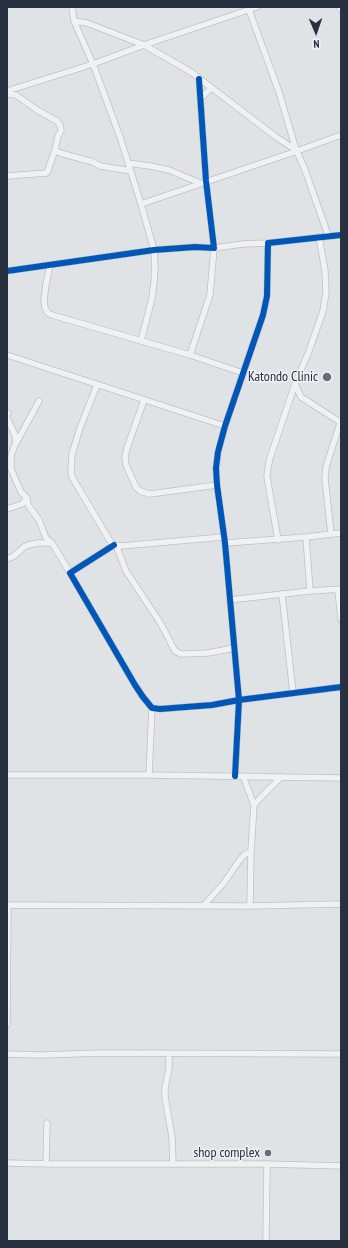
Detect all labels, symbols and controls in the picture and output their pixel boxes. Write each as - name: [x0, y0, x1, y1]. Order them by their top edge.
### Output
- north arrow: [296, 12, 336, 52]
- text: N: [313, 37, 320, 51]
- place label: Katondo Clinic: [248, 369, 318, 385]
- marker: Katondo Clinic: [321, 371, 333, 383]
- place label: shop complex: [193, 1145, 260, 1161]
- marker: shop complex: [263, 1148, 273, 1158]

